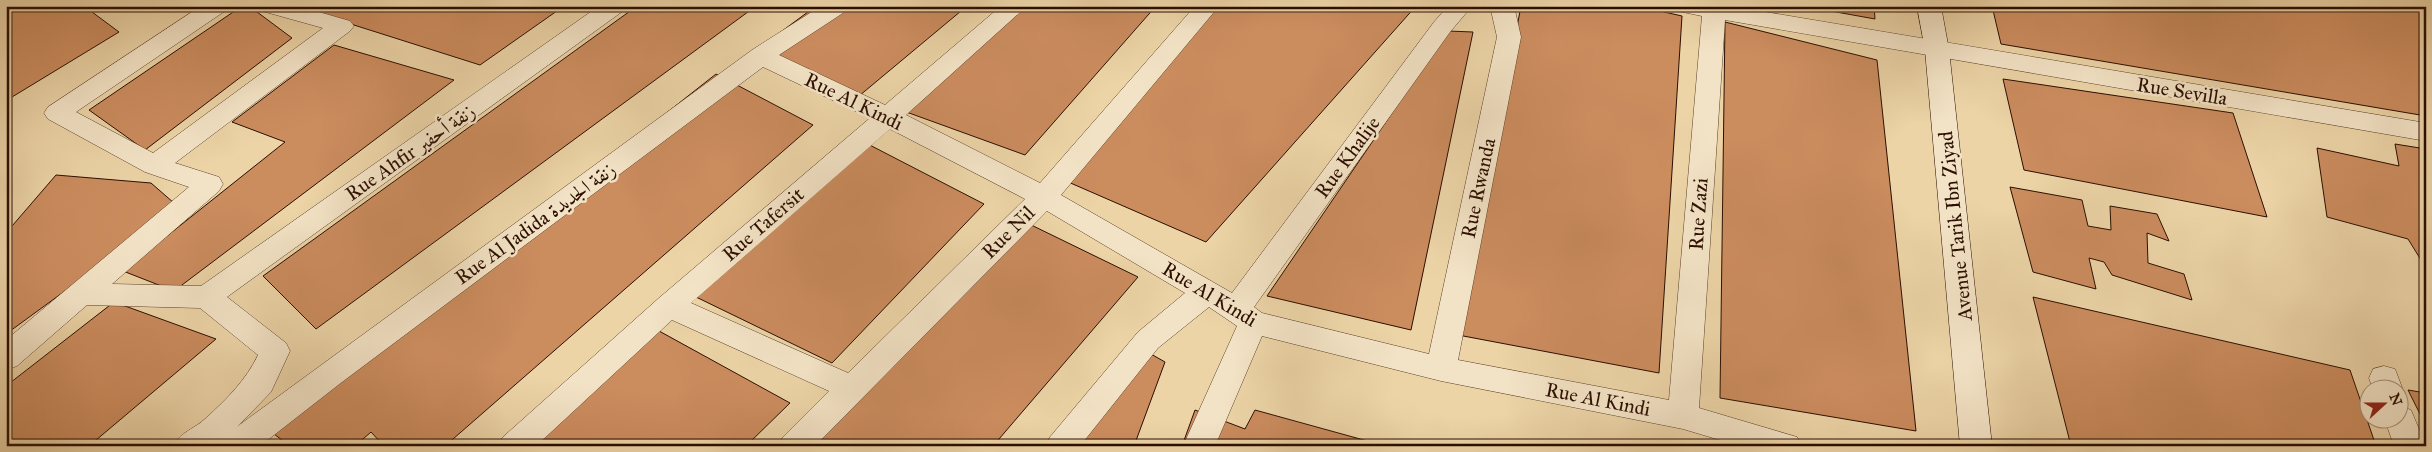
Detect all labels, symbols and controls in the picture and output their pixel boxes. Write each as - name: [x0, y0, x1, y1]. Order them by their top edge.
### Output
- street label: Rue Al Kindi: [801, 67, 908, 135]
- street label: Rue Sevilla: [2135, 72, 2230, 110]
- street label: Rue Ahfir زنقة أحفير: [339, 97, 479, 206]
- street label: Rue Khalije: [1309, 111, 1385, 203]
- street label: Avenue Tarik Ibn Ziyad: [1933, 130, 1977, 323]
- street label: Rue Rwanda: [1456, 135, 1500, 240]
- street label: Rue Al Jadida زنقة الجديدة: [450, 157, 621, 290]
- street label: Rue Zazi: [1683, 176, 1713, 251]
- street label: Rue Tafersit: [717, 182, 809, 266]
- street label: Rue Nil: [977, 200, 1040, 263]
- street label: Rue Al Kindi: [1158, 256, 1262, 332]
- street label: Rue Al Kindi: [1543, 377, 1653, 421]
- north arrow: [2360, 380, 2410, 430]
- text: N: [2386, 391, 2406, 408]

